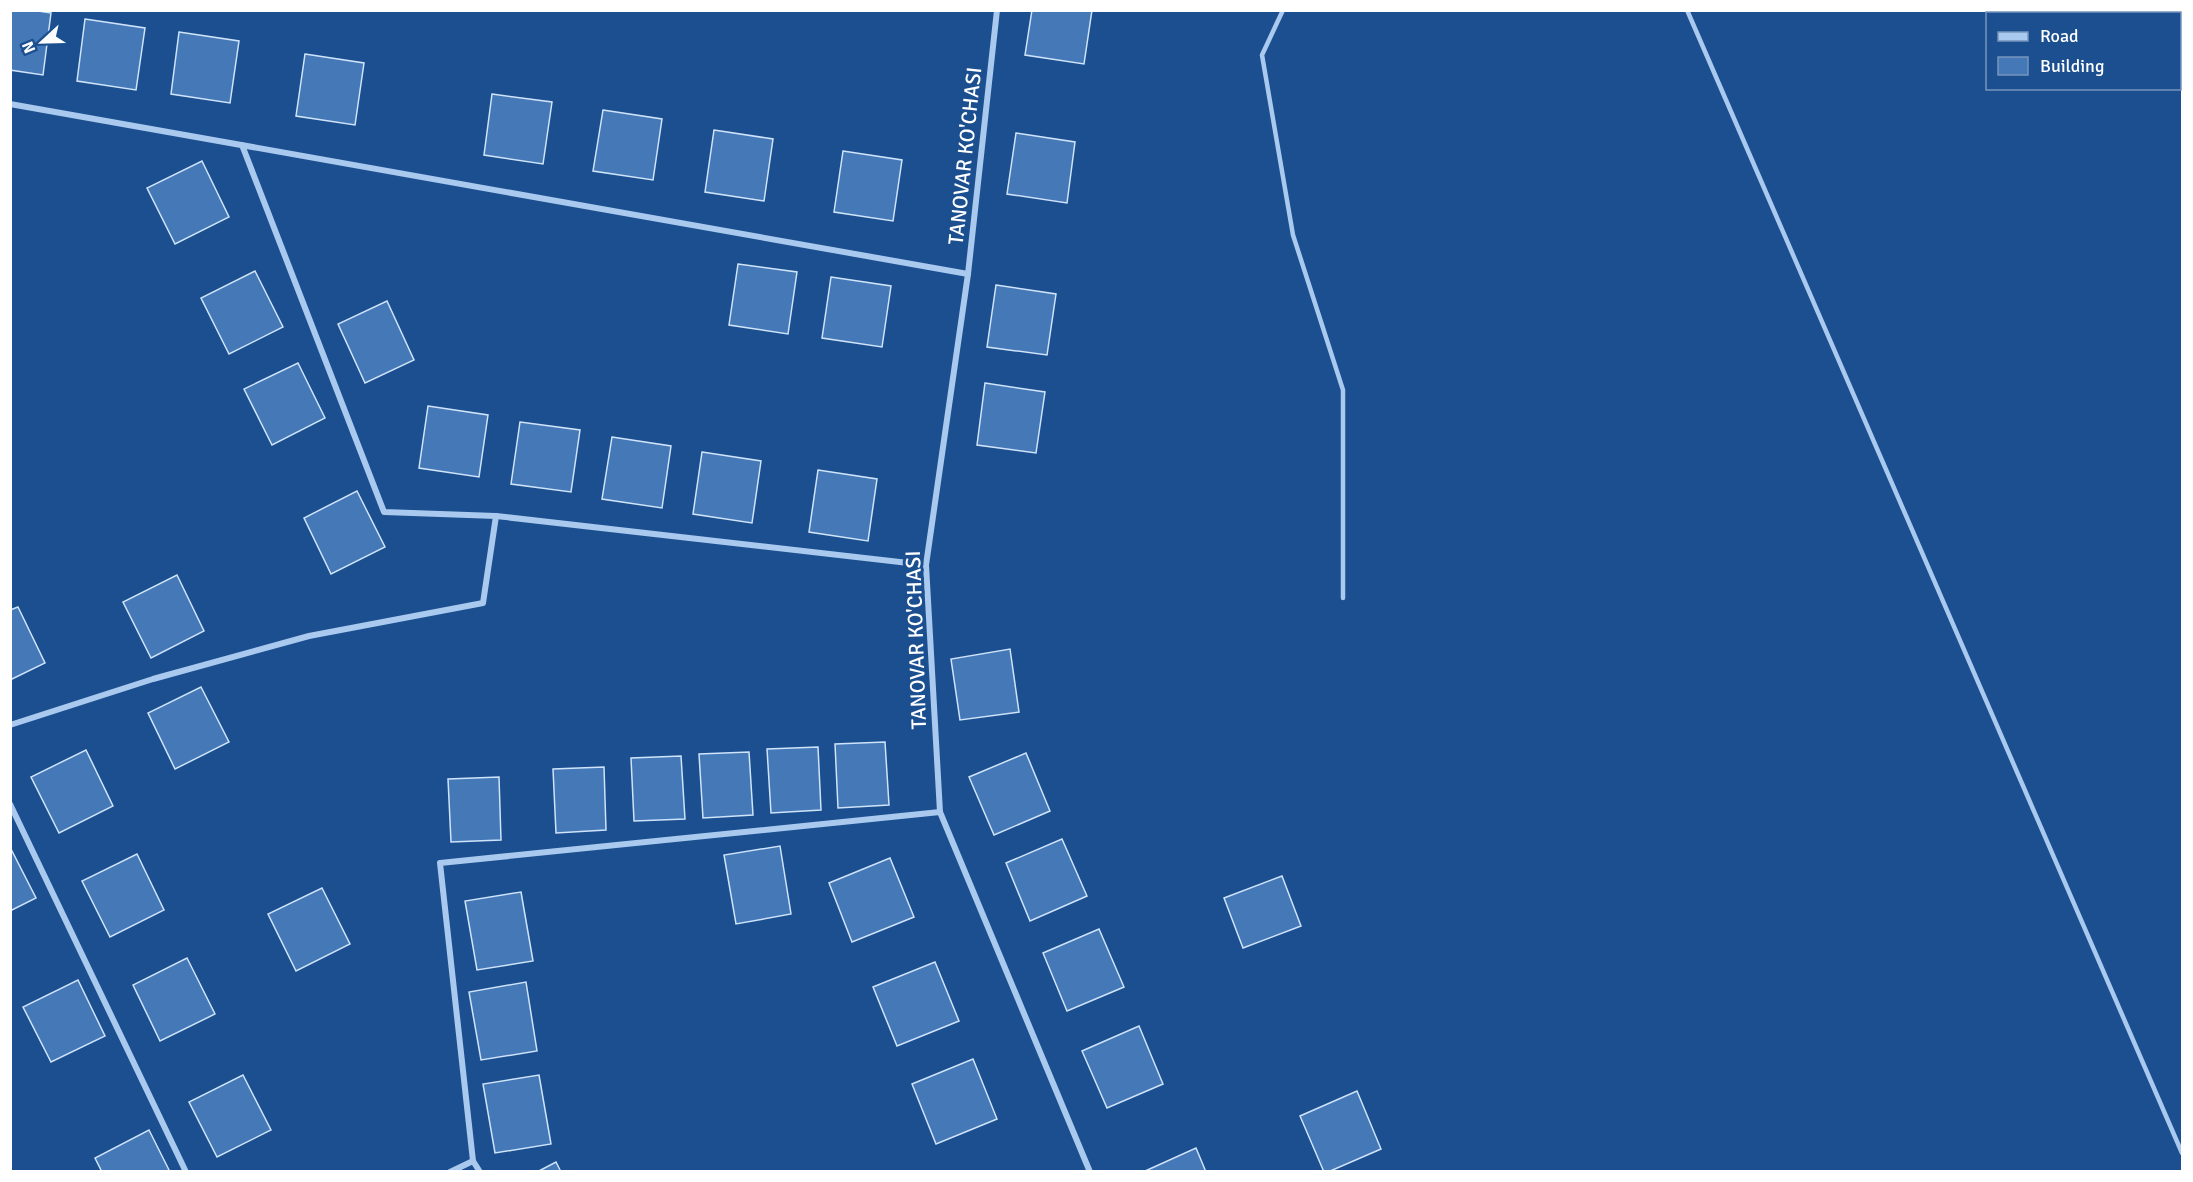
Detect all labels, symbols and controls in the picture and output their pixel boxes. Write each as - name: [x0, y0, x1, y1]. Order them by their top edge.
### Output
- north arrow: [12, 12, 72, 72]
- legend: [1986, 12, 2181, 90]
- text: Road: [2040, 25, 2079, 47]
- text: N: [18, 38, 40, 56]
- text: Building: [2040, 55, 2104, 77]
- street label: TANOVAR KO'CHASI: [943, 66, 987, 246]
- street label: TANOVAR KO'CHASI: [900, 550, 932, 730]

